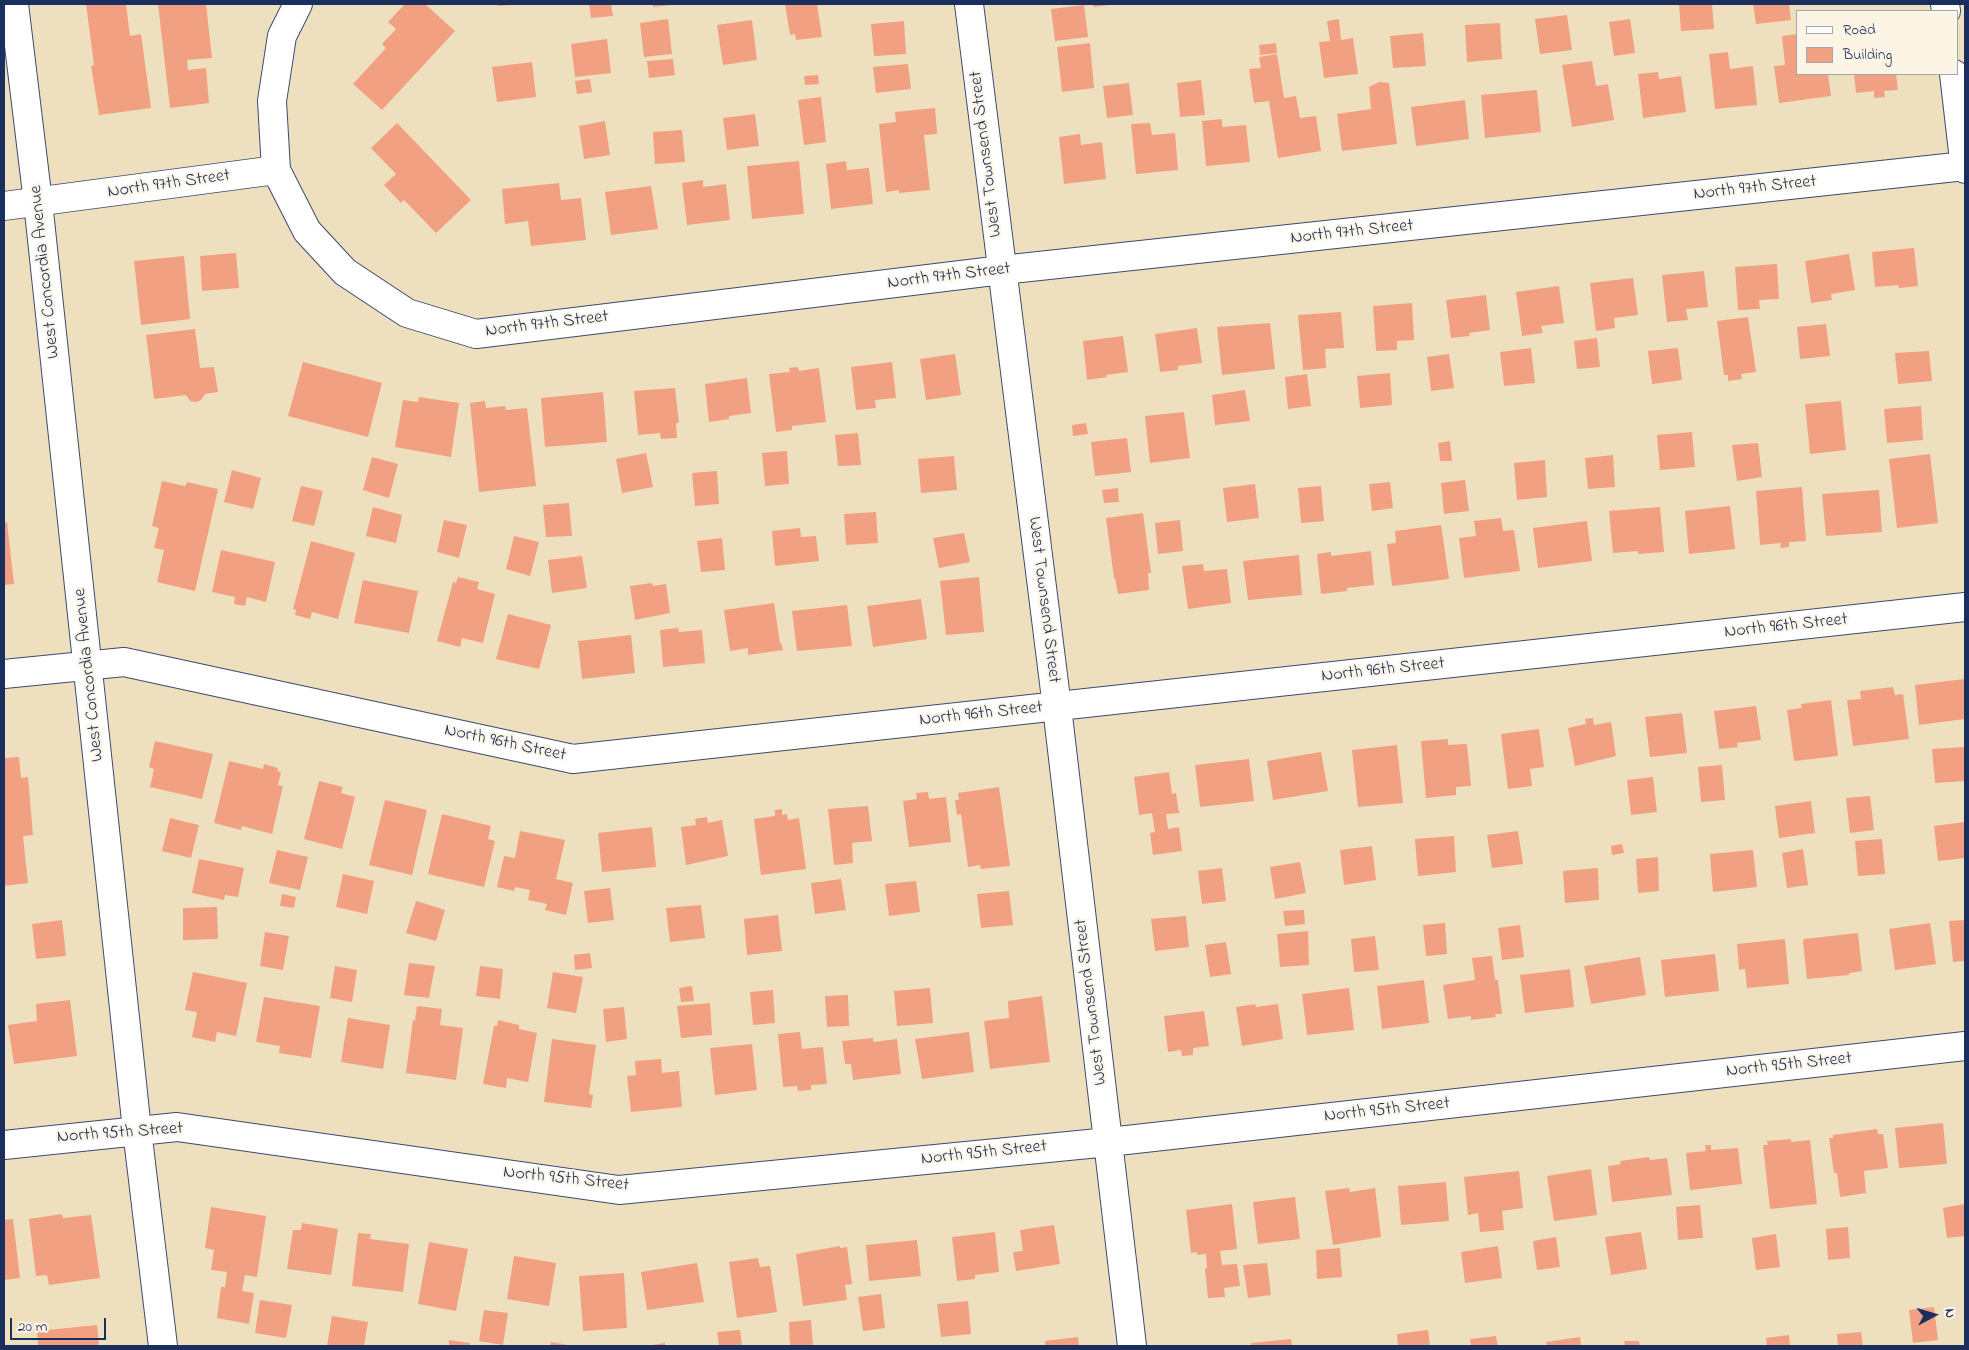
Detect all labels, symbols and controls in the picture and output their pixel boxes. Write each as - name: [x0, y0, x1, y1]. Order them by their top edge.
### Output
- legend: [1796, 10, 1959, 75]
- text: Road: [1843, 19, 1876, 41]
- text: Building: [1843, 44, 1892, 66]
- street label: West Townsend Street: [966, 70, 1008, 238]
- street label: North 97th Street: [106, 166, 232, 204]
- street label: North 97th Street: [1692, 172, 1818, 206]
- street label: West Concordia Avenue: [26, 184, 66, 360]
- street label: North 97th Street: [1289, 216, 1415, 250]
- street label: North 97th Street: [886, 259, 1012, 295]
- street label: North 97th Street: [484, 307, 610, 343]
- street label: West Townsend Street: [1022, 516, 1064, 684]
- street label: West Concordia Avenue: [70, 587, 110, 763]
- street label: North 96th Street: [1723, 610, 1849, 644]
- street label: North 96th Street: [1320, 654, 1446, 688]
- street label: North 96th Street: [918, 698, 1044, 732]
- street label: North 96th Street: [442, 721, 568, 767]
- street label: West Townsend Street: [1071, 918, 1113, 1086]
- street label: North 95th Street: [1725, 1049, 1853, 1083]
- street label: North 95th Street: [1323, 1094, 1451, 1128]
- street label: North 95th Street: [56, 1119, 184, 1149]
- street label: North 95th Street: [920, 1137, 1048, 1171]
- street label: North 95th Street: [502, 1163, 630, 1197]
- north arrow: [1909, 1290, 1959, 1340]
- scale bar: [12, 1308, 109, 1340]
- text: N: [1938, 1308, 1960, 1319]
- text: 20 m: [18, 1316, 47, 1338]

